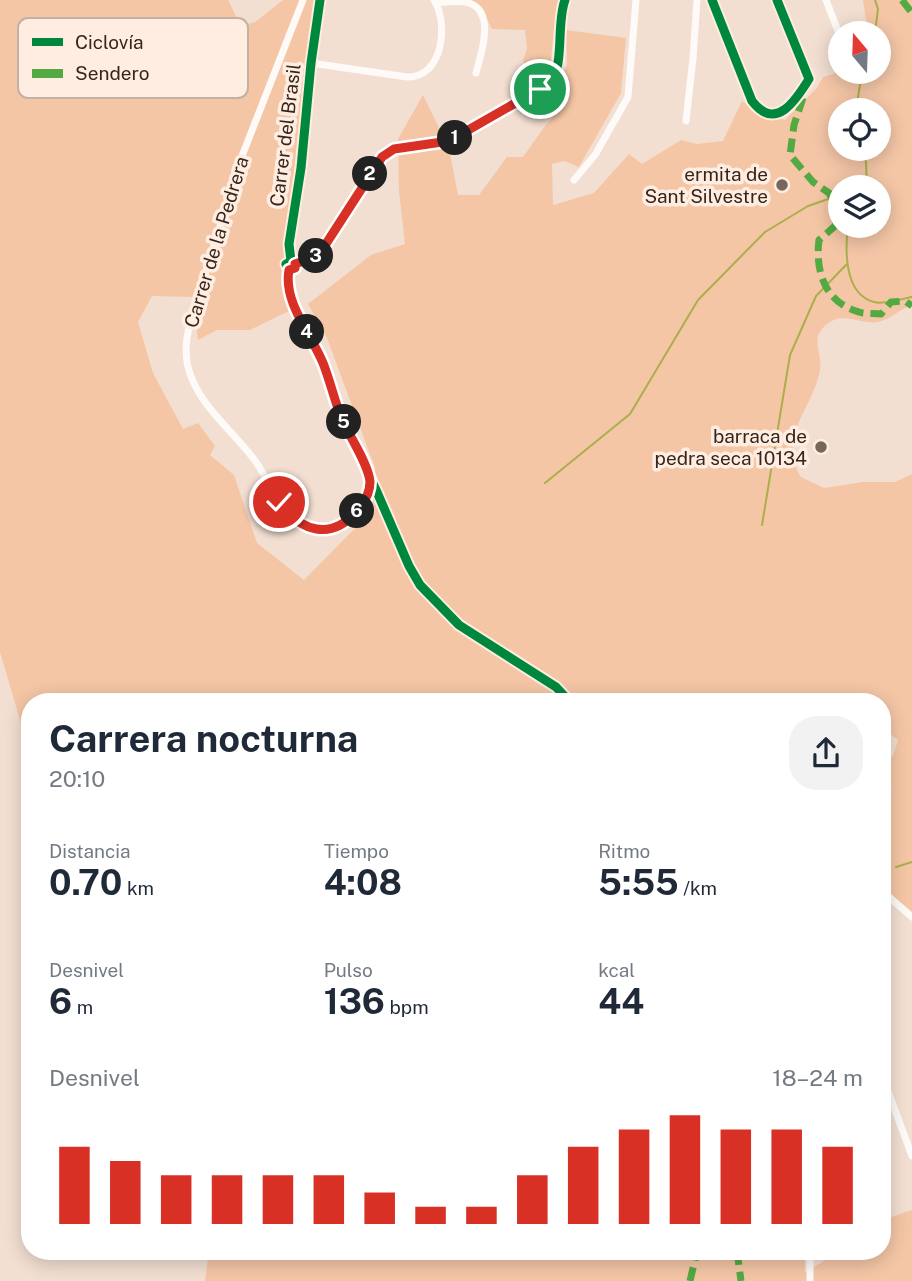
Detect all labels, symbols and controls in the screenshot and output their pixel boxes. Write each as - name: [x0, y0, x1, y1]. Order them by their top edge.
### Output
- legend: [18, 18, 248, 98]
- north arrow: [828, 21, 891, 84]
- map controls: [828, 21, 891, 238]
- text: Ciclovía: [75, 31, 144, 53]
- pin: [510, 59, 570, 119]
- text: Sendero: [75, 62, 150, 84]
- street label: Carrer del Brasil: [265, 62, 305, 208]
- icon: arrive: [521, 70, 559, 108]
- button: locate: [828, 98, 891, 161]
- pin: 1: [438, 120, 472, 156]
- text: 1: [450, 126, 459, 148]
- street label: Carrer de la Pedrera: [179, 154, 253, 330]
- pin: 2: [352, 156, 388, 192]
- text: 2: [363, 162, 376, 184]
- place label: ermita de Sant Silvestre: [644, 163, 768, 207]
- button: layers: [828, 175, 891, 238]
- marker: ermita de Sant Silvestre: [774, 177, 790, 193]
- pin: 3: [298, 238, 334, 274]
- text: 3: [309, 244, 322, 266]
- pin: 4: [290, 314, 324, 350]
- text: 4: [300, 320, 313, 342]
- pin: 5: [326, 404, 362, 440]
- text: 5: [337, 410, 350, 432]
- place label: barraca de pedra seca 10134: [655, 425, 807, 469]
- marker: barraca de pedra seca 10134: [813, 439, 829, 455]
- pin: [249, 472, 309, 532]
- icon: check: [260, 483, 298, 521]
- pin: 6: [340, 494, 374, 528]
- text: 6: [350, 499, 363, 521]
- text: Carrera nocturna: [49, 716, 358, 761]
- button: share: [789, 716, 863, 790]
- text: 20:10: [49, 765, 105, 792]
- text: Distancia: [49, 840, 131, 862]
- text: Tiempo: [324, 840, 389, 862]
- text: Ritmo: [598, 840, 650, 862]
- text: 0.70: [49, 862, 122, 903]
- text: 4:08: [324, 862, 402, 903]
- text: 5:55: [598, 862, 679, 903]
- text: km: [122, 877, 154, 899]
- text: /km: [679, 877, 717, 899]
- text: Desnivel: [49, 959, 124, 981]
- text: Pulso: [324, 959, 373, 981]
- text: kcal: [598, 959, 635, 981]
- text: 6: [49, 981, 72, 1022]
- text: 136: [324, 981, 385, 1022]
- text: 44: [598, 981, 644, 1022]
- text: m: [72, 996, 93, 1018]
- text: bpm: [385, 996, 429, 1018]
- text: Desnivel: [49, 1064, 140, 1091]
- text: 18–24 m: [772, 1064, 863, 1091]

